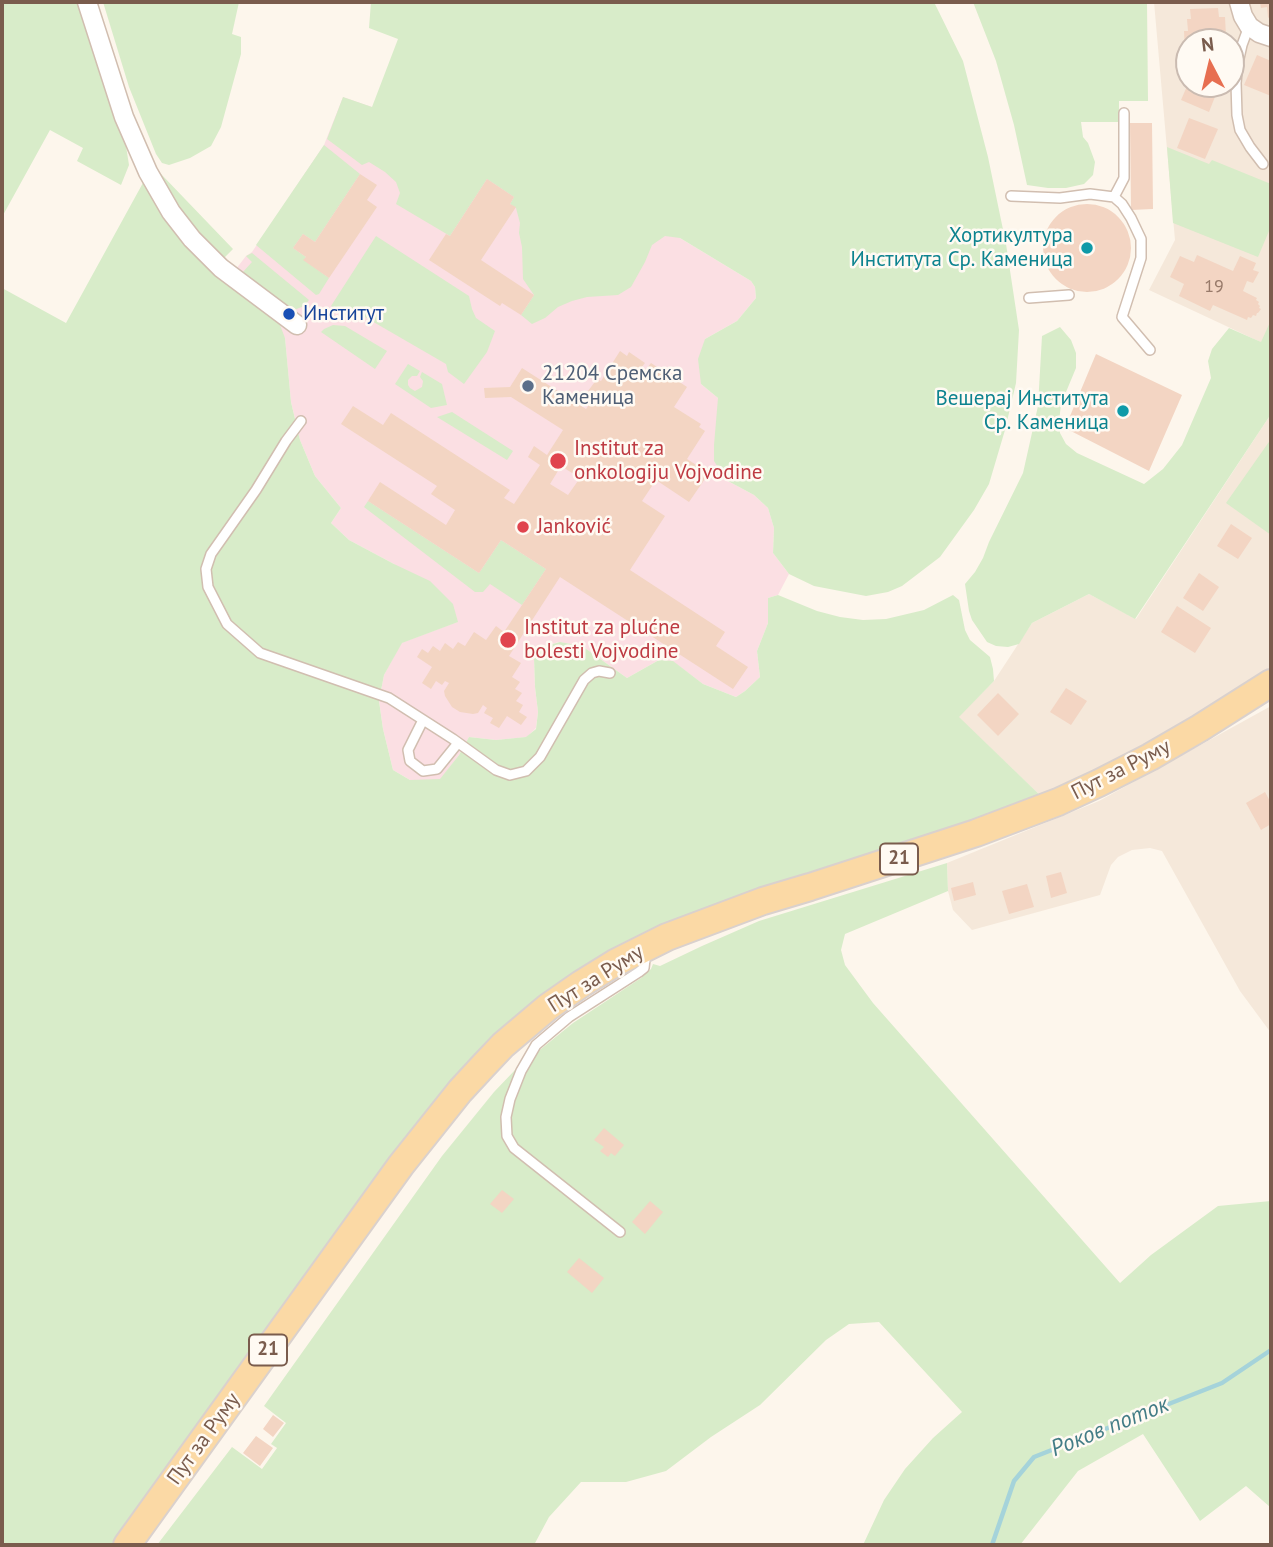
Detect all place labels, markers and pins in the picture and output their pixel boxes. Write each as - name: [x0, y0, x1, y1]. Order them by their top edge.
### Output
- place label: Хортикултура Института Ср. Каменица: [851, 223, 1073, 273]
- marker: Хортикултура Института Ср. Каменица: [1079, 240, 1095, 256]
- place label: Институт: [303, 301, 384, 327]
- marker: Институт: [281, 306, 297, 322]
- place label: 21204 Сремска Каменица: [542, 361, 682, 411]
- marker: 21204 Сремска Каменица: [520, 378, 536, 394]
- place label: Вешерај Института Ср. Каменица: [935, 386, 1109, 436]
- marker: Вешерај Института Ср. Каменица: [1115, 403, 1131, 419]
- place label: Institut za onkologiju Vojvodine: [574, 436, 762, 486]
- marker: Institut za onkologiju Vojvodine: [548, 451, 568, 471]
- place label: Janković: [537, 514, 611, 540]
- marker: Janković: [515, 519, 531, 535]
- place label: Institut za plućne bolesti Vojvodine: [524, 615, 680, 665]
- marker: Institut za plućne bolesti Vojvodine: [498, 630, 518, 650]

